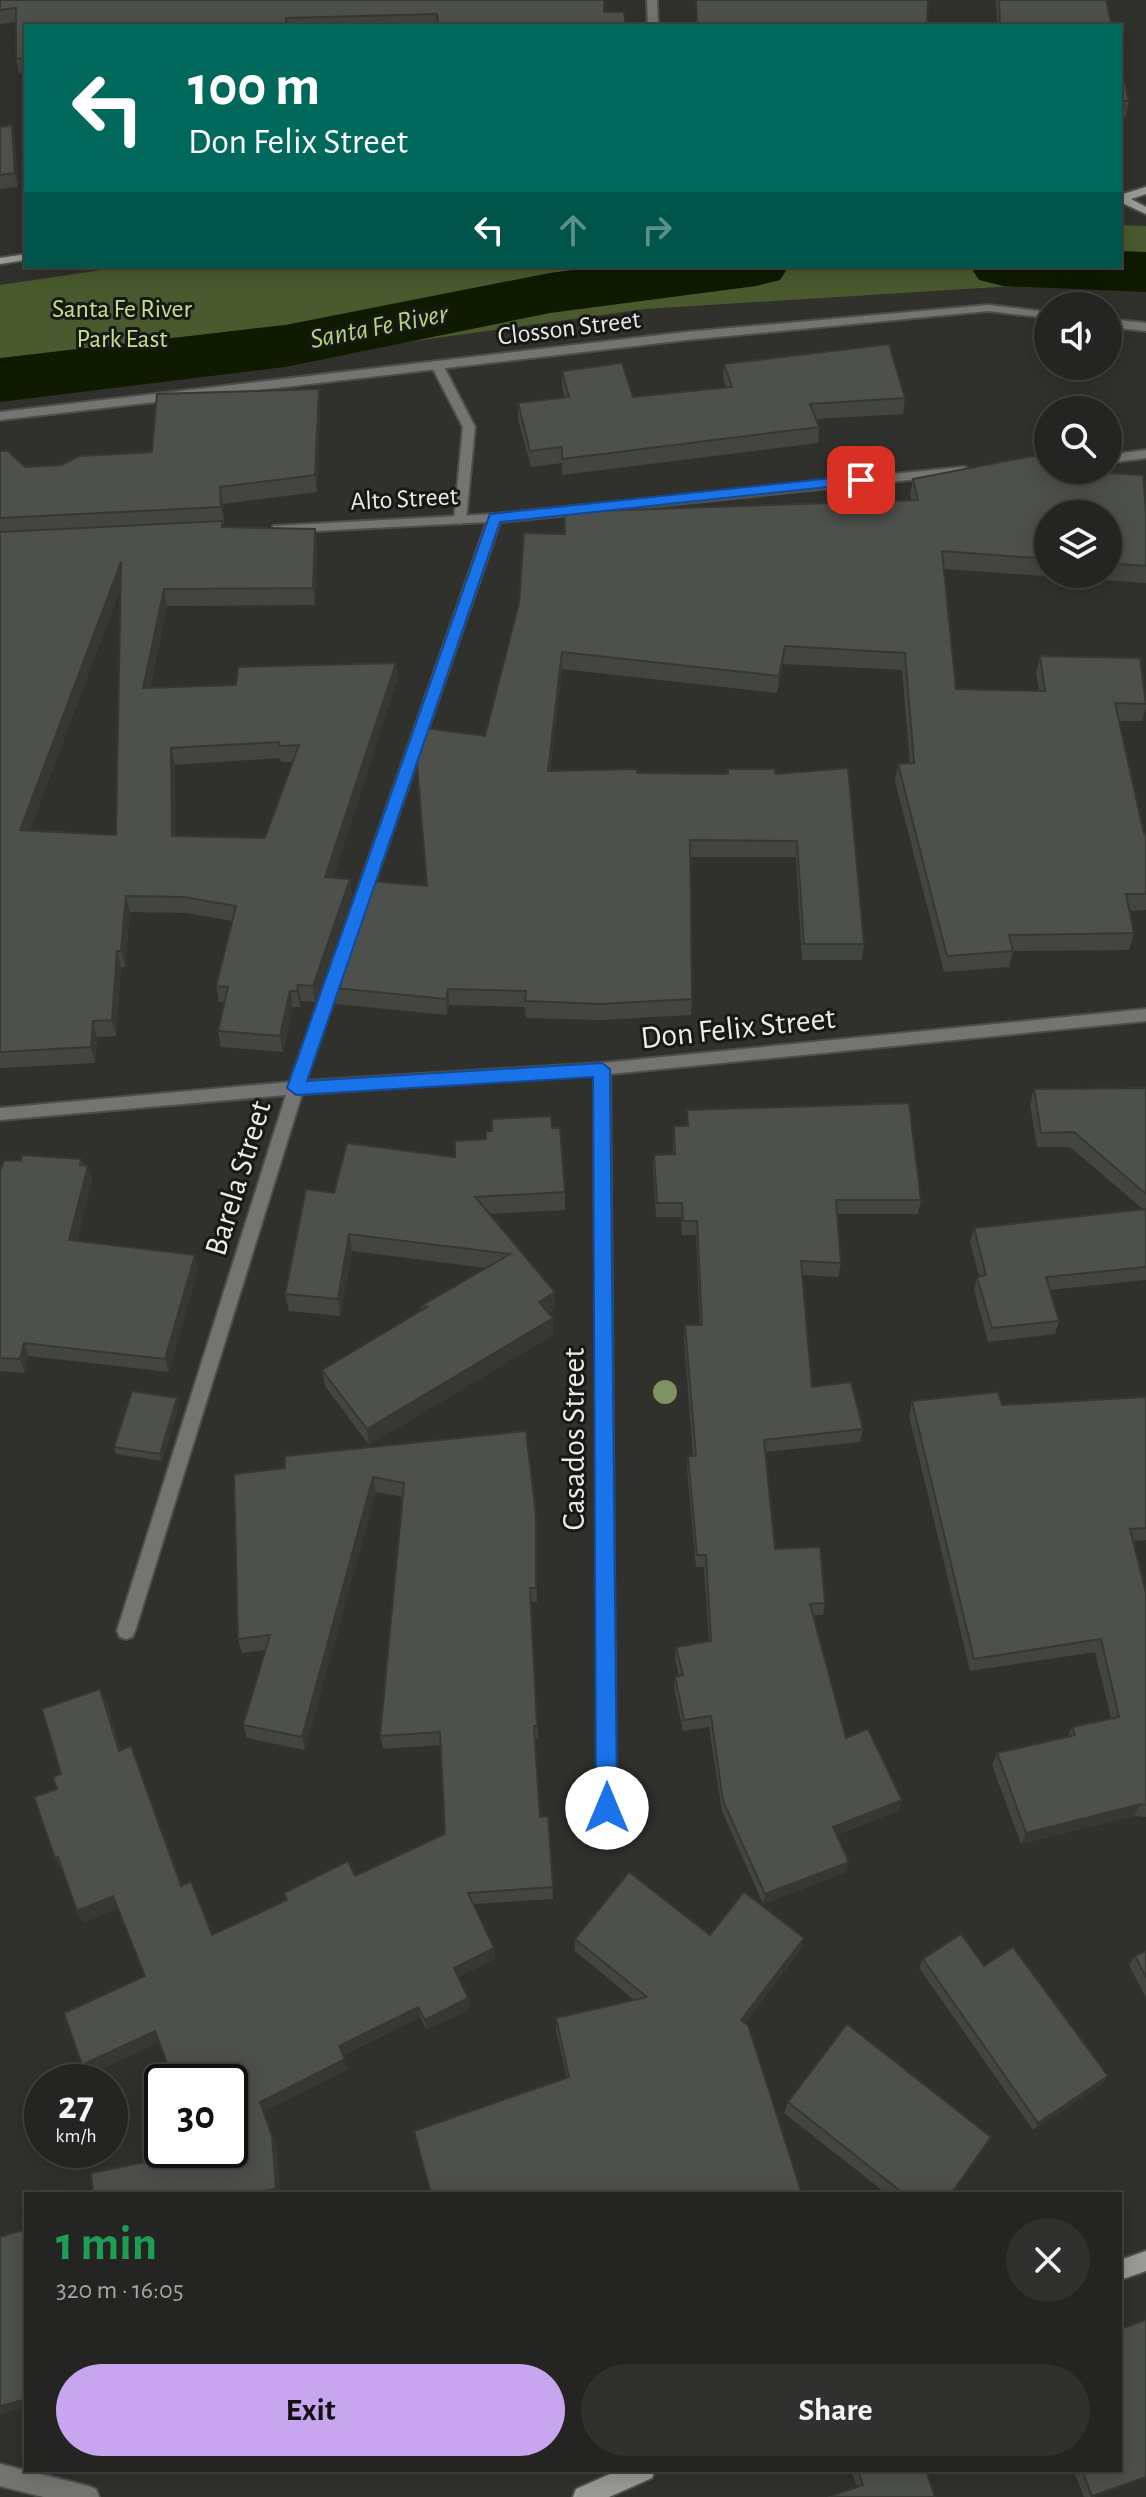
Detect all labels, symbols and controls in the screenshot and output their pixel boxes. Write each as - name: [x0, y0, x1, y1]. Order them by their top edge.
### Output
- icon: left: [56, 56, 160, 160]
- text: 100 m: [188, 59, 320, 115]
- text: Don Felix Street: [188, 124, 408, 160]
- icon: left: [467, 208, 511, 252]
- icon: ahead: [551, 208, 595, 252]
- icon: right: [635, 208, 679, 252]
- map controls: [1034, 292, 1122, 588]
- button: sound: [1034, 292, 1122, 380]
- park label: Santa Fe River Park East: [52, 296, 193, 352]
- water label: Santa Fe River: [308, 300, 451, 354]
- street label: Closson Street: [496, 306, 642, 350]
- button: search: [1034, 396, 1122, 484]
- pin: [827, 446, 895, 514]
- icon: arrive: [839, 458, 883, 502]
- street label: Alto Street: [350, 483, 458, 515]
- button: layers: [1034, 500, 1122, 588]
- street label: Don Felix Street: [639, 1002, 837, 1054]
- street label: Barela Street: [199, 1097, 277, 1259]
- street label: Casados Street: [558, 1348, 590, 1530]
- position arrow: [565, 1766, 649, 1850]
- speed limit sign: 30: [144, 2064, 248, 2168]
- text: 27: [58, 2086, 94, 2126]
- text: km/h: [55, 2126, 97, 2146]
- button: close: [1006, 2218, 1090, 2302]
- text: 1 min: [56, 2221, 157, 2269]
- text: 320 m · 16:05: [56, 2277, 184, 2303]
- button: Exit: [56, 2364, 565, 2456]
- button: Share: [581, 2364, 1090, 2456]

